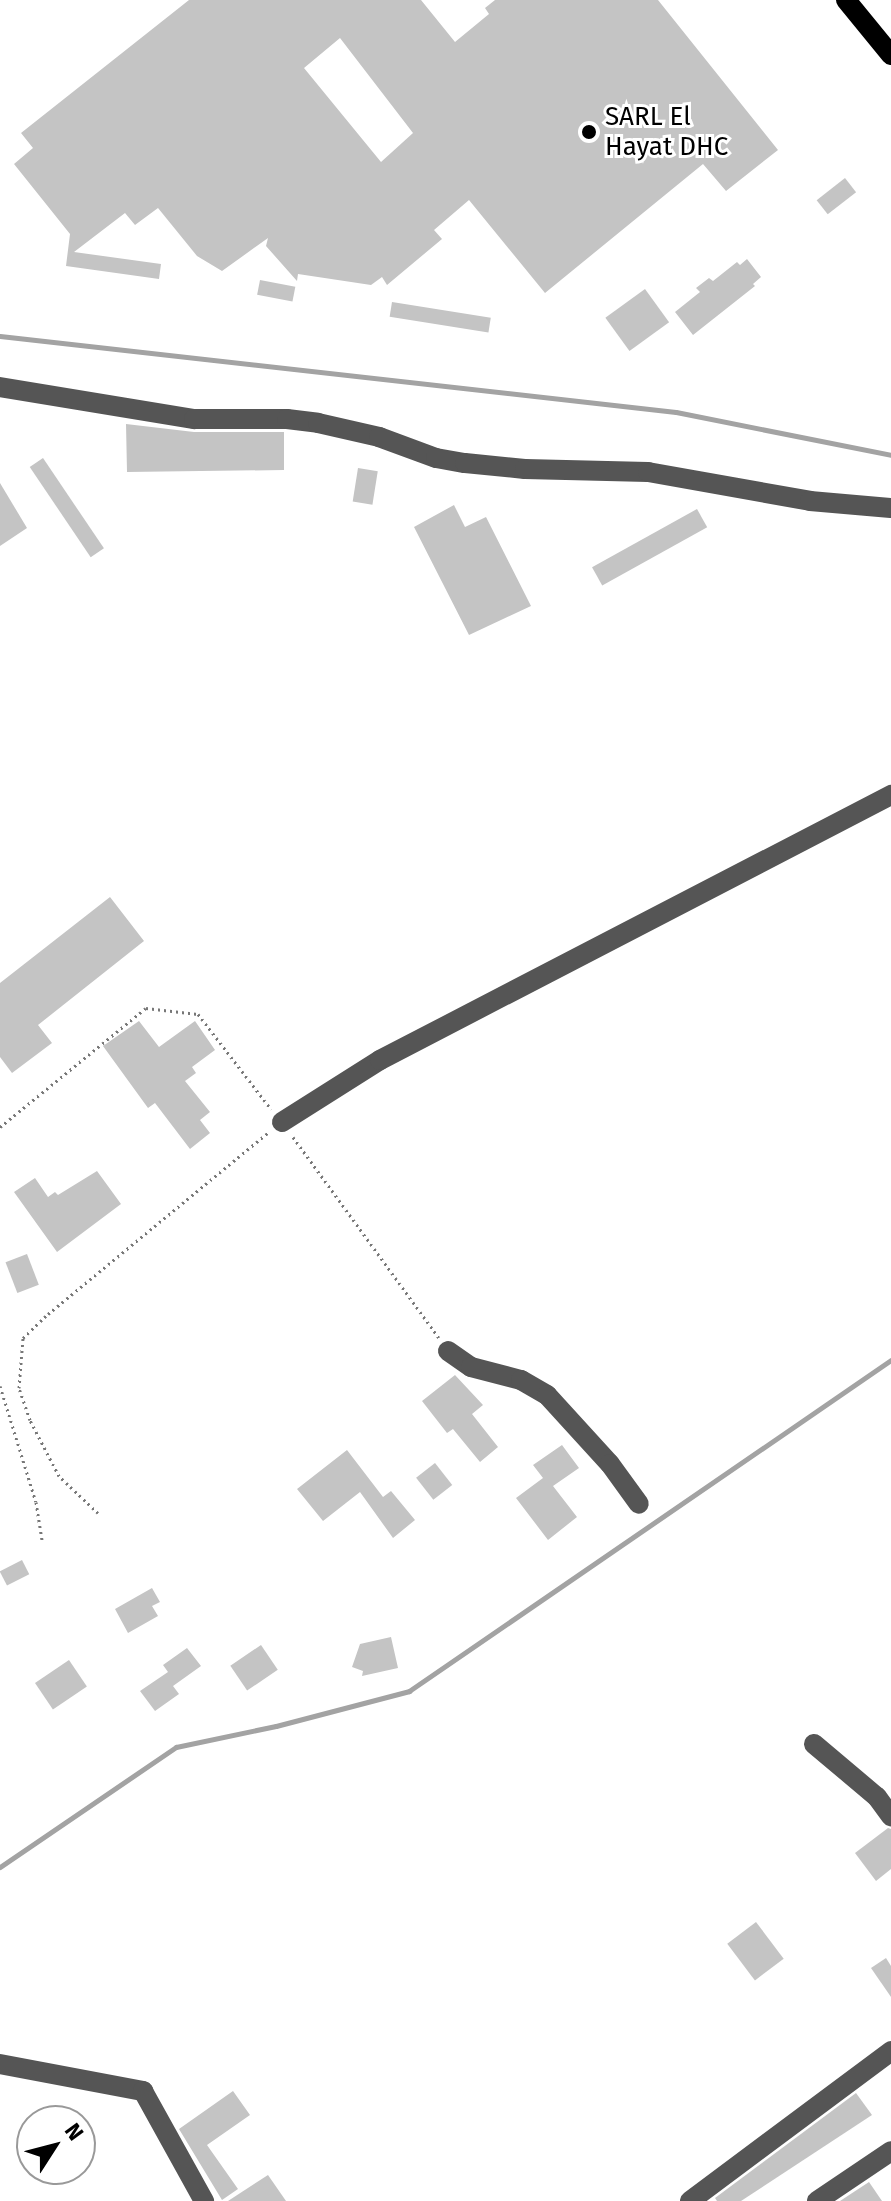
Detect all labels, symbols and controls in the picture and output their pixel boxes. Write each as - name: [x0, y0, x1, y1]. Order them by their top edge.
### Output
- place label: SARL El Hayat DHC: [605, 101, 728, 162]
- marker: SARL El Hayat DHC: [580, 123, 598, 141]
- north arrow: [16, 2105, 96, 2185]
- text: N: [59, 2118, 89, 2146]

